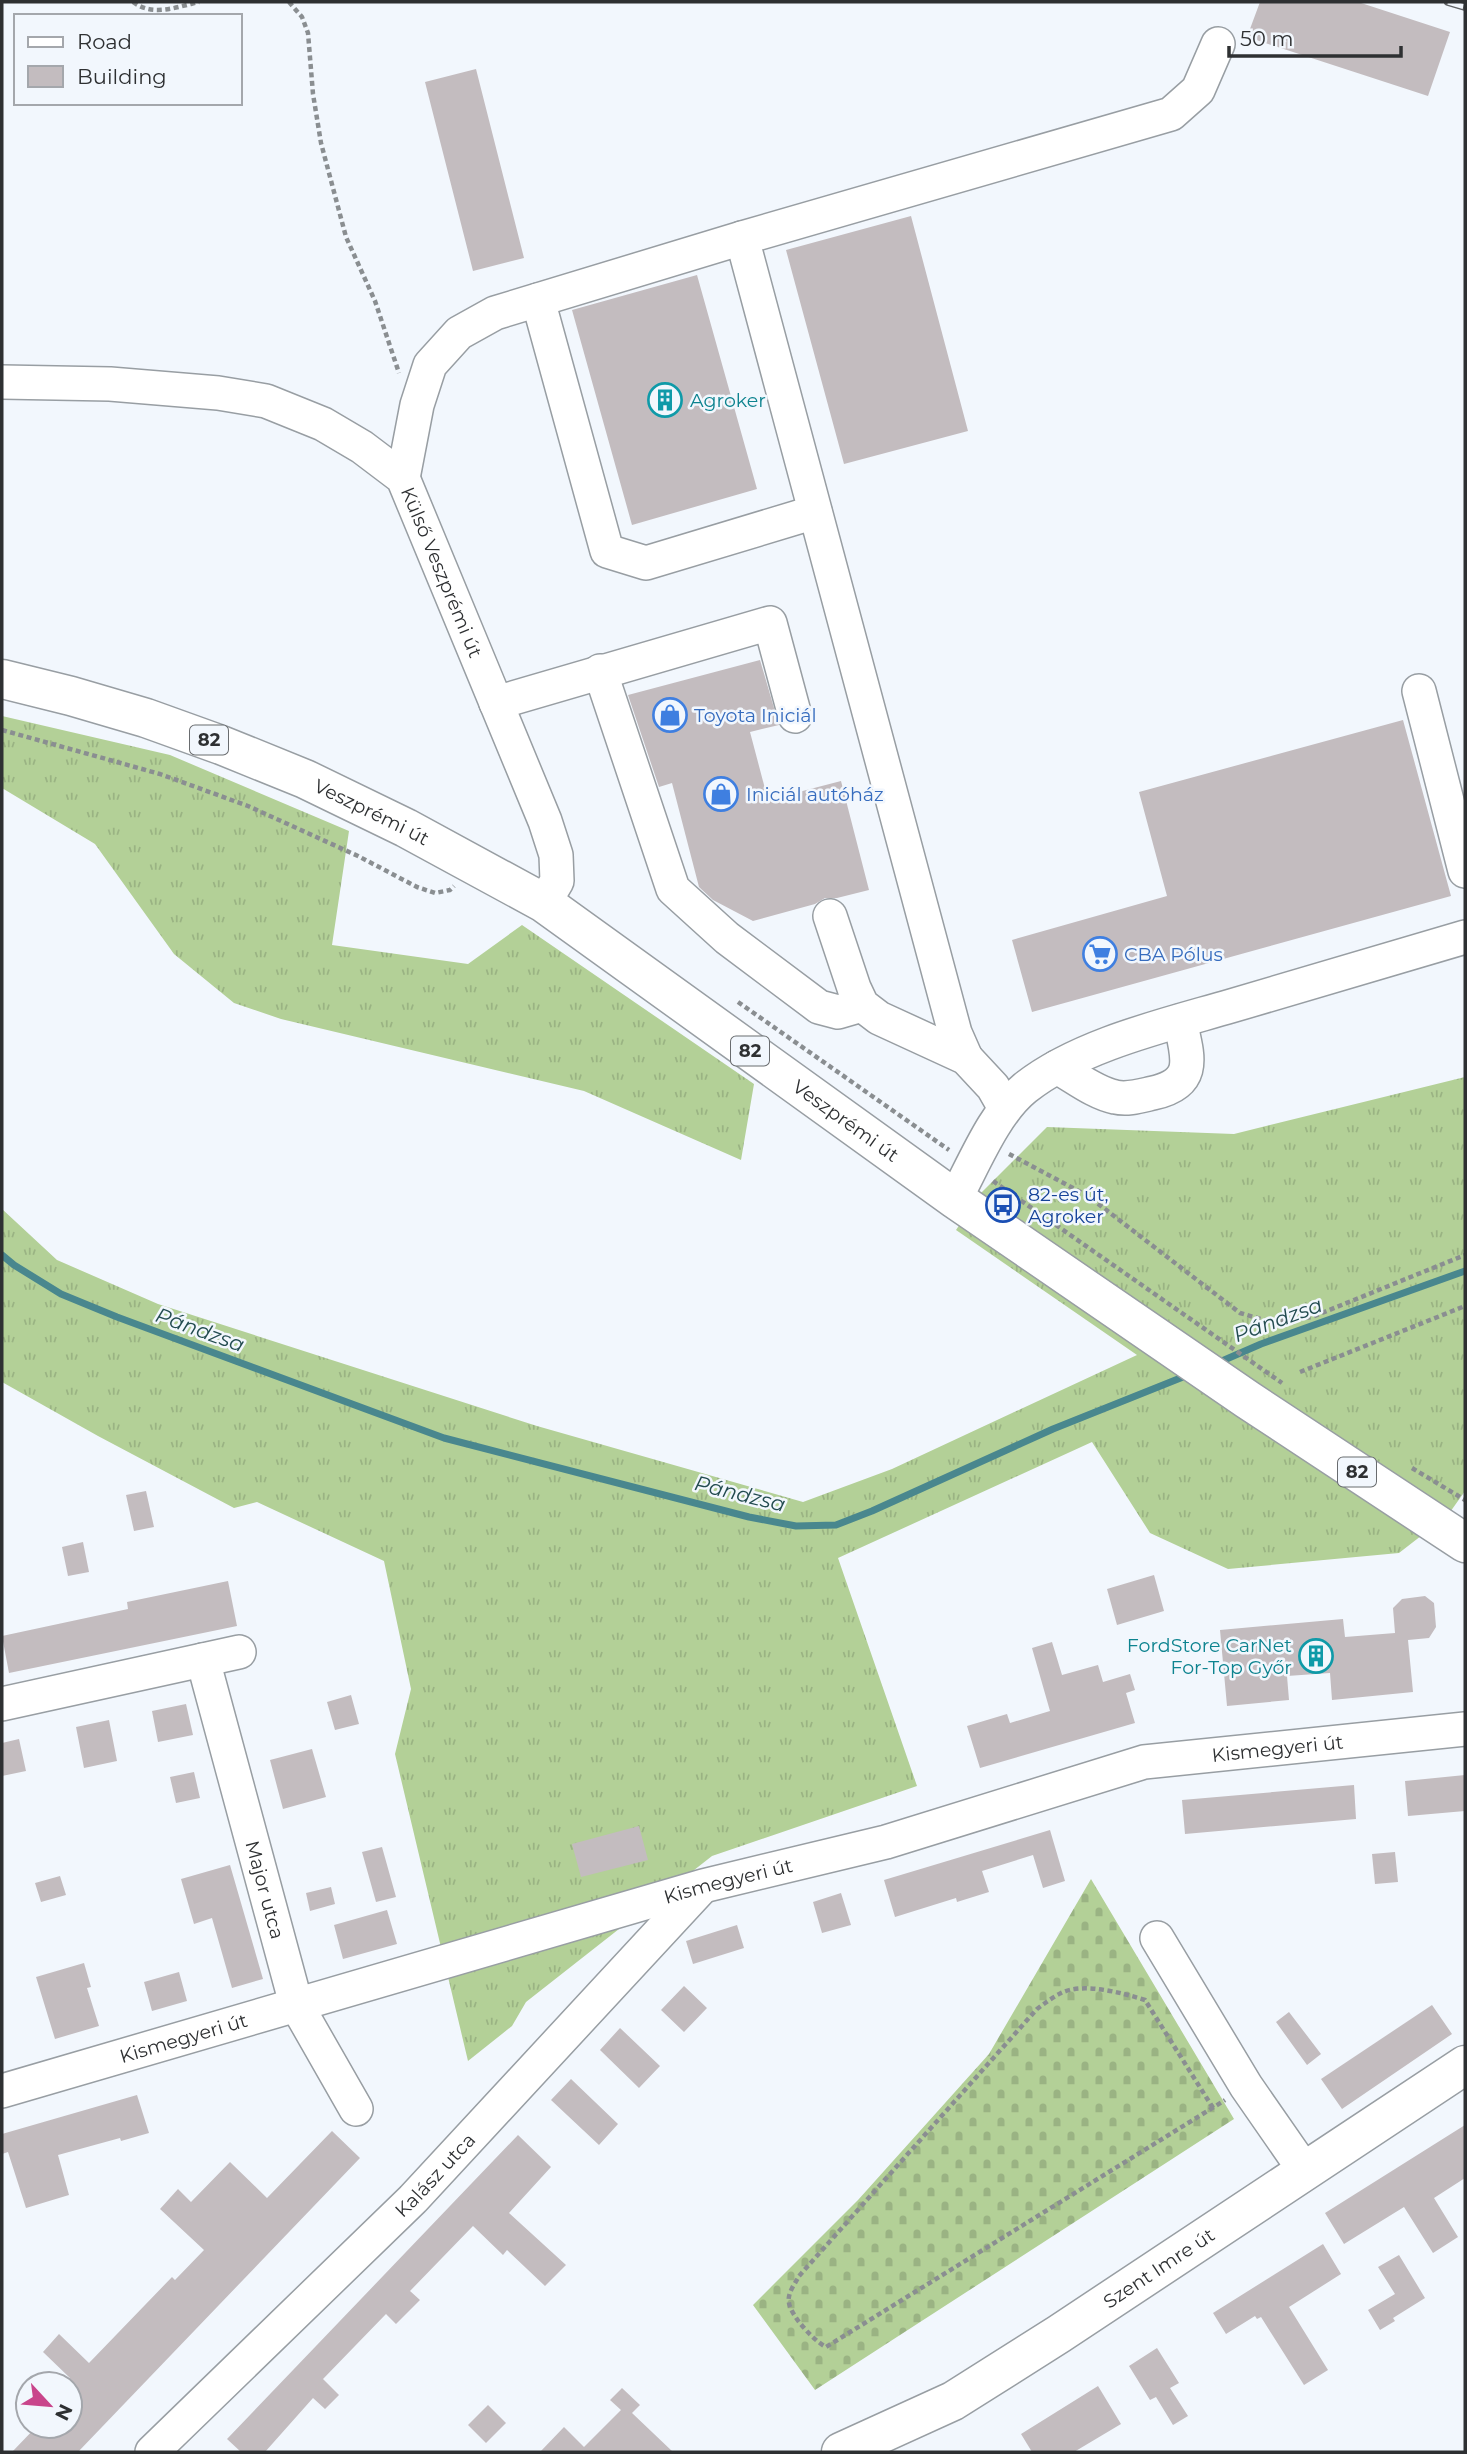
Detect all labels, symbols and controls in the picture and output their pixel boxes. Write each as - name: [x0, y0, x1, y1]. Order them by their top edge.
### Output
- legend: [14, 14, 242, 105]
- scale bar: [1229, 14, 1400, 58]
- text: 50 m: [1240, 26, 1294, 51]
- text: Road: [77, 29, 132, 54]
- text: Building: [77, 64, 167, 89]
- building icon: Agroker: [646, 381, 684, 419]
- place label: Agroker: [690, 389, 766, 412]
- street label: Külső Veszprémi út: [396, 484, 487, 661]
- shop icon: Toyota Iniciál: [651, 696, 689, 734]
- place label: Toyota Iniciál: [694, 704, 817, 727]
- road number: 82: [190, 726, 228, 754]
- street label: Veszprémi út: [310, 774, 433, 851]
- shop icon: Iniciál autóház: [702, 775, 740, 813]
- place label: Iniciál autóház: [746, 783, 884, 806]
- supermarket icon: CBA Pólus: [1081, 935, 1119, 973]
- place label: CBA Pólus: [1124, 943, 1223, 966]
- road number: 82: [731, 1036, 769, 1066]
- street label: Veszprémi út: [788, 1075, 903, 1167]
- place label: 82-es út, Agroker: [1028, 1183, 1109, 1228]
- bus stop icon: 82-es út, Agroker: [984, 1186, 1022, 1224]
- water label: Pándzsa: [1230, 1292, 1326, 1347]
- water label: Pándzsa: [152, 1302, 248, 1357]
- road number: 82: [1338, 1457, 1376, 1486]
- water label: Pándzsa: [692, 1470, 788, 1517]
- place label: FordStore CarNet For-Top Győr: [1127, 1634, 1292, 1679]
- building icon: FordStore CarNet For-Top Győr: [1297, 1637, 1335, 1675]
- street label: Kismegyeri út: [1211, 1731, 1345, 1767]
- street label: Major utca: [240, 1838, 289, 1942]
- street label: Kismegyeri út: [661, 1854, 795, 1909]
- street label: Kismegyeri út: [117, 2009, 250, 2068]
- street label: Kalász utca: [390, 2128, 480, 2222]
- street label: Szent Imre út: [1099, 2223, 1219, 2313]
- north arrow: [14, 2370, 84, 2440]
- text: N: [50, 2400, 78, 2424]

